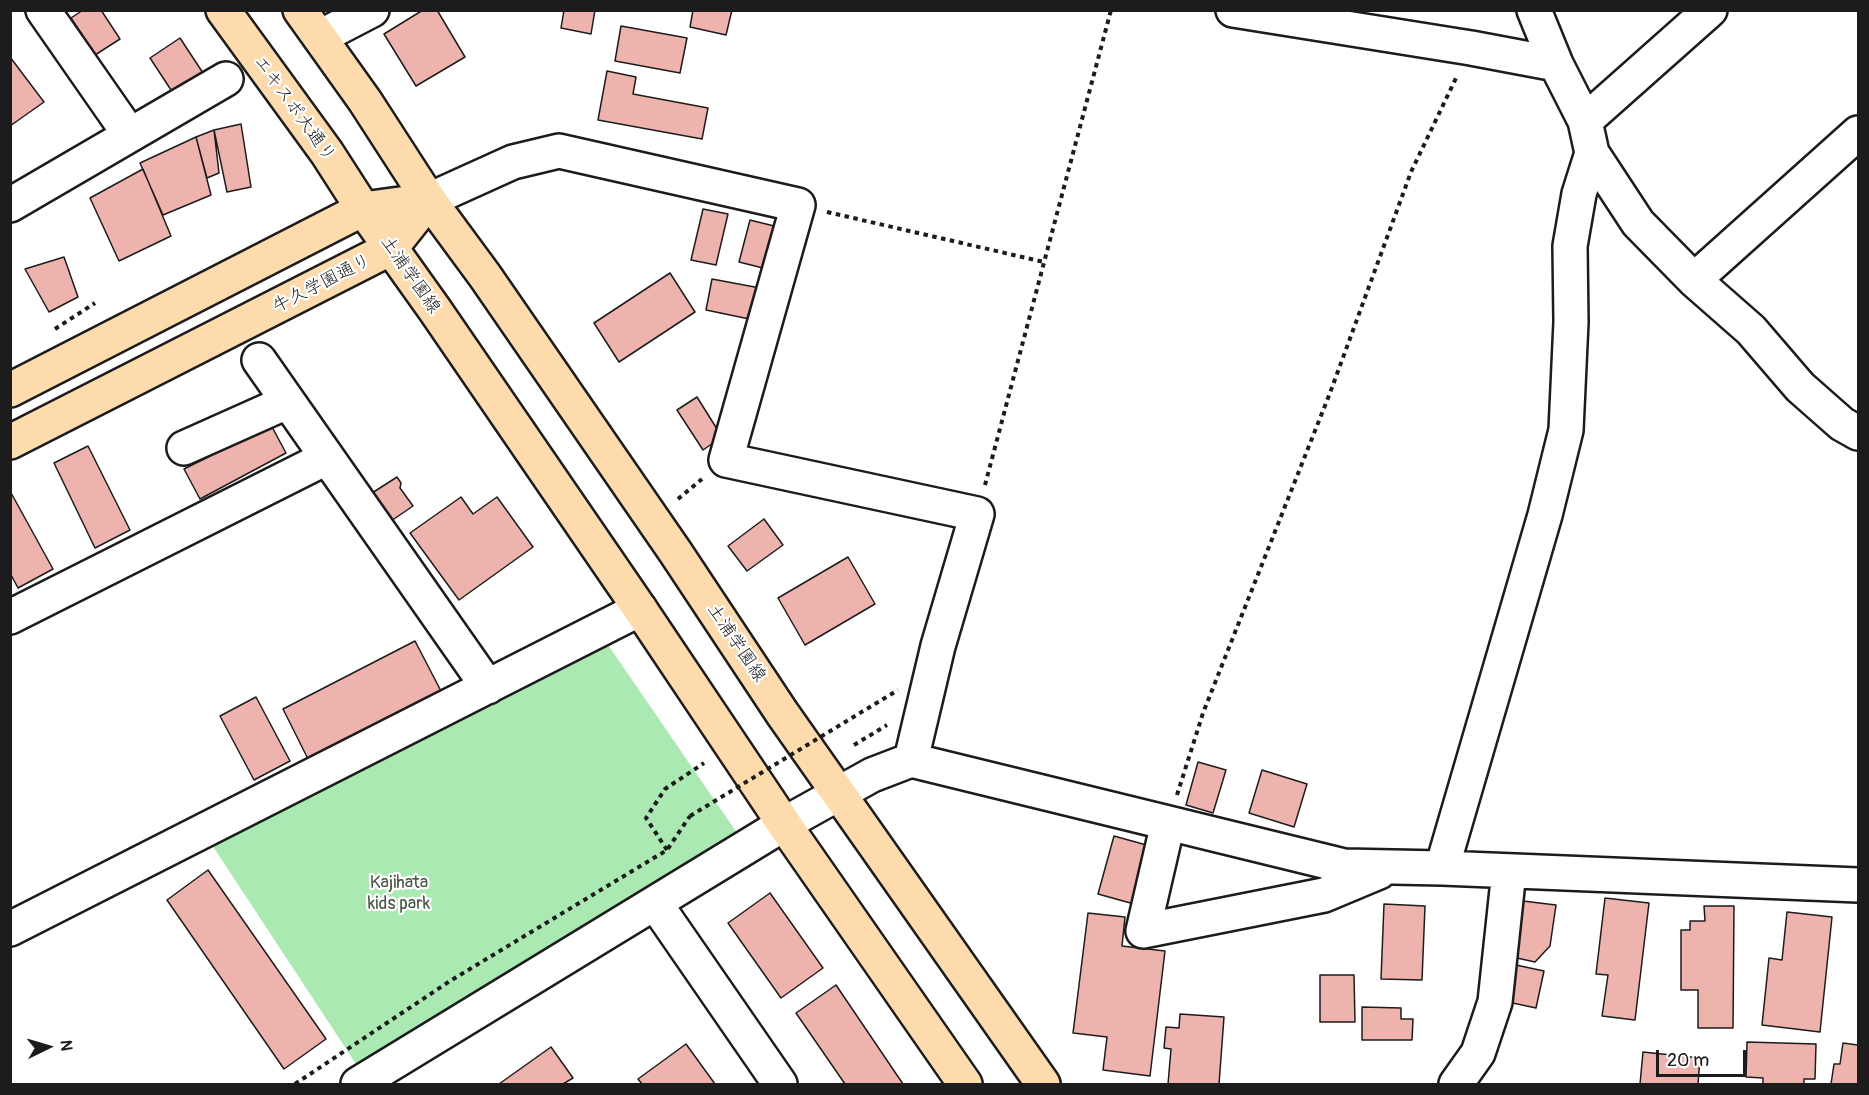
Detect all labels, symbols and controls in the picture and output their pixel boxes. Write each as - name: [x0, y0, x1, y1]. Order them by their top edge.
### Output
- street label: エキスポ大通り: [248, 52, 340, 166]
- street label: 土浦学園線: [375, 232, 445, 318]
- street label: 牛久学園通り: [269, 250, 375, 318]
- street label: 土浦学園線: [702, 600, 770, 686]
- park label: Kajihata kids park: [368, 872, 430, 914]
- north arrow: [18, 1017, 78, 1077]
- scale bar: [1659, 1038, 1749, 1076]
- text: N: [55, 1039, 76, 1052]
- text: 20 m: [1667, 1049, 1709, 1072]

